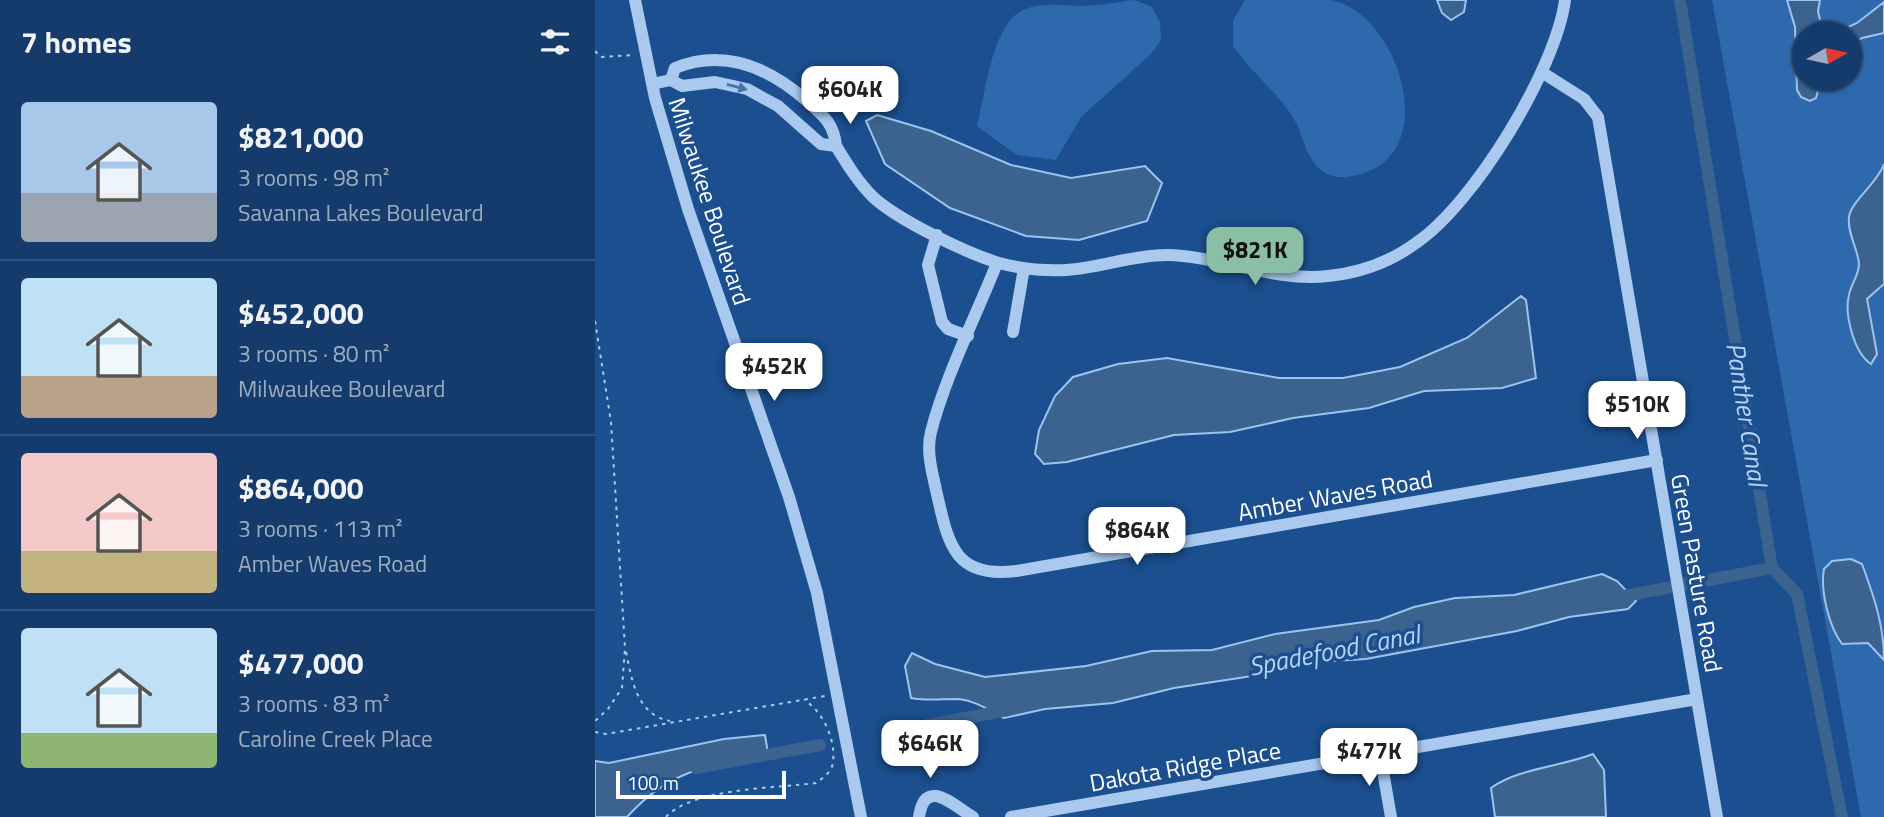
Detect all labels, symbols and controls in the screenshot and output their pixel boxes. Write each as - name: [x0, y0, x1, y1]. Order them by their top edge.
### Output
- text: 7 homes: [21, 19, 132, 65]
- north arrow: [1792, 21, 1862, 91]
- map controls: [1792, 21, 1862, 91]
- icon: filters: [536, 23, 574, 61]
- pin: $604K: [801, 66, 899, 126]
- text: $604K: [817, 71, 883, 106]
- one-way arrow: [726, 82, 748, 93]
- street label: Milwaukee Boulevard: [659, 93, 761, 309]
- text: $821,000: [238, 114, 364, 160]
- icon: home: [77, 130, 161, 214]
- text: 3 rooms · 98 m²: [238, 160, 389, 195]
- text: Savanna Lakes Boulevard: [238, 195, 484, 230]
- pin: $821K: [1206, 228, 1304, 287]
- text: $821K: [1222, 232, 1288, 267]
- text: $452,000: [238, 290, 364, 336]
- icon: home: [77, 306, 161, 390]
- text: 3 rooms · 80 m²: [238, 336, 389, 371]
- water label: Panther Canal: [1716, 340, 1778, 492]
- pin: $452K: [725, 344, 823, 403]
- text: $452K: [741, 348, 807, 383]
- text: Milwaukee Boulevard: [238, 371, 445, 406]
- pin: $510K: [1588, 382, 1686, 441]
- text: $510K: [1604, 386, 1670, 421]
- street label: Amber Waves Road: [1235, 460, 1435, 530]
- text: $864,000: [238, 465, 364, 511]
- street label: Green Pasture Road: [1662, 471, 1732, 675]
- icon: home: [77, 481, 161, 565]
- pin: $864K: [1088, 508, 1186, 567]
- text: 3 rooms · 113 m²: [238, 511, 402, 546]
- text: $864K: [1104, 512, 1170, 547]
- text: Amber Waves Road: [238, 546, 427, 581]
- water label: Spadefood Canal: [1245, 614, 1426, 686]
- text: $477,000: [238, 640, 364, 686]
- icon: home: [77, 656, 161, 740]
- text: 3 rooms · 83 m²: [238, 686, 389, 721]
- pin: $646K: [881, 720, 979, 780]
- text: Caroline Creek Place: [238, 721, 433, 756]
- text: $646K: [897, 725, 963, 760]
- pin: $477K: [1320, 728, 1418, 788]
- street label: Dakota Ridge Place: [1086, 731, 1284, 801]
- text: $477K: [1336, 733, 1402, 768]
- scale bar: [616, 768, 786, 800]
- text: 100 m: [627, 768, 679, 797]

